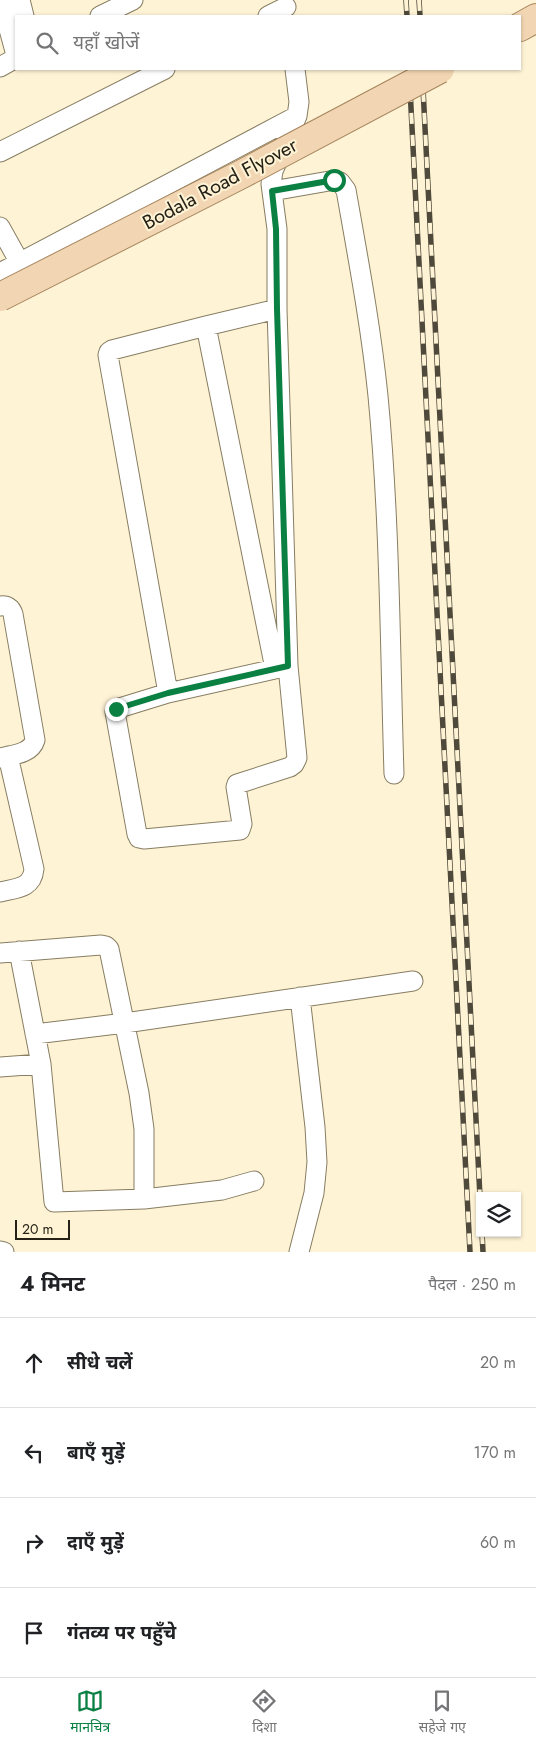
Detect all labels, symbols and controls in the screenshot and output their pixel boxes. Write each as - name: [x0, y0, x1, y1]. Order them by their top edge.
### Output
- search box: [15, 15, 521, 70]
- icon: search: [33, 29, 61, 57]
- text: यहाँ खोजें: [73, 29, 139, 56]
- street label: Bodala Road Flyover: [137, 131, 303, 237]
- route start: [323, 169, 346, 192]
- route end: [105, 698, 128, 721]
- map controls: [476, 1192, 521, 1237]
- button: layers: [476, 1192, 521, 1237]
- scale bar: [15, 1217, 70, 1240]
- text: 20 m: [22, 1219, 54, 1239]
- text: 4 मिनट: [20, 1269, 85, 1299]
- text: पैदल · 250 m: [428, 1273, 516, 1296]
- icon: ahead: [20, 1349, 48, 1377]
- text: सीधे चलें: [67, 1349, 133, 1376]
- text: 20 m: [480, 1351, 516, 1374]
- icon: left: [20, 1439, 48, 1467]
- text: बाएँ मुड़ें: [67, 1439, 125, 1466]
- text: 170 m: [474, 1441, 516, 1464]
- icon: right: [20, 1529, 48, 1557]
- text: दाएँ मुड़ें: [67, 1529, 124, 1556]
- text: 60 m: [480, 1531, 516, 1554]
- icon: arrive: [20, 1619, 48, 1647]
- text: गंतव्य पर पहुँचे: [67, 1619, 176, 1646]
- tab: मानचित्र: [70, 1687, 110, 1738]
- tab: दिशा: [250, 1687, 278, 1738]
- tab: सहेजे गए: [419, 1687, 466, 1738]

